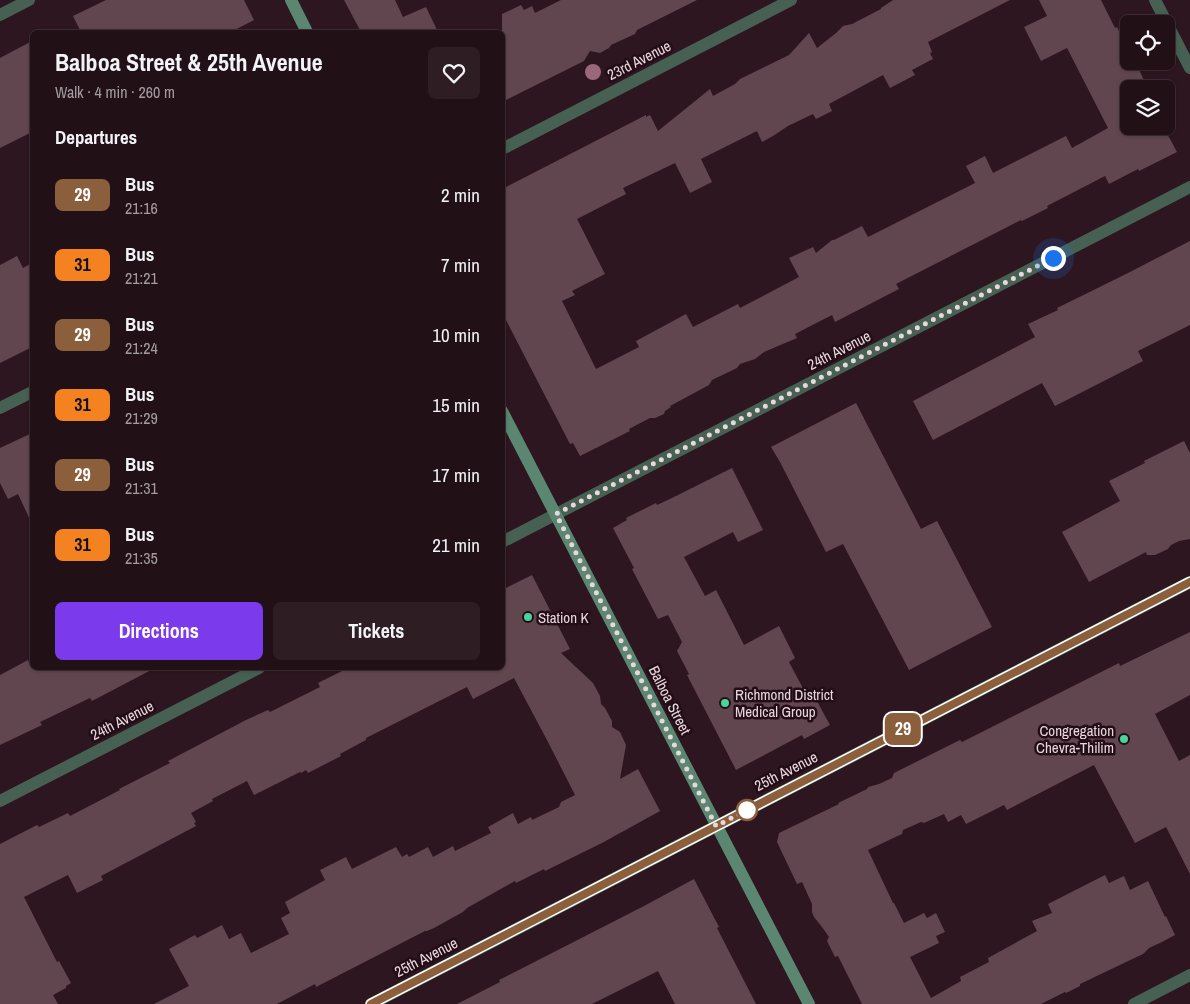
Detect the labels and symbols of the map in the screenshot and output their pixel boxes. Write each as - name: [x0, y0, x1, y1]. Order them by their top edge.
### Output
- street label: 23rd Avenue: [604, 35, 675, 85]
- your location: [1041, 246, 1066, 271]
- street label: 24th Avenue: [804, 325, 874, 375]
- place label: Station K: [538, 607, 589, 628]
- marker: Station K: [522, 611, 534, 623]
- street label: Balboa Street: [644, 662, 697, 738]
- place label: Richmond District Medical Group: [735, 684, 834, 722]
- street label: 24th Avenue: [87, 695, 157, 745]
- marker: Richmond District Medical Group: [719, 697, 731, 709]
- line badge: 29: [880, 713, 926, 745]
- place label: Congregation Chevra-Thilim: [1036, 720, 1114, 758]
- marker: Congregation Chevra-Thilim: [1118, 733, 1130, 745]
- street label: 25th Avenue: [751, 746, 821, 796]
- unlabelled marker: [736, 799, 758, 821]
- street label: 25th Avenue: [391, 932, 461, 982]

